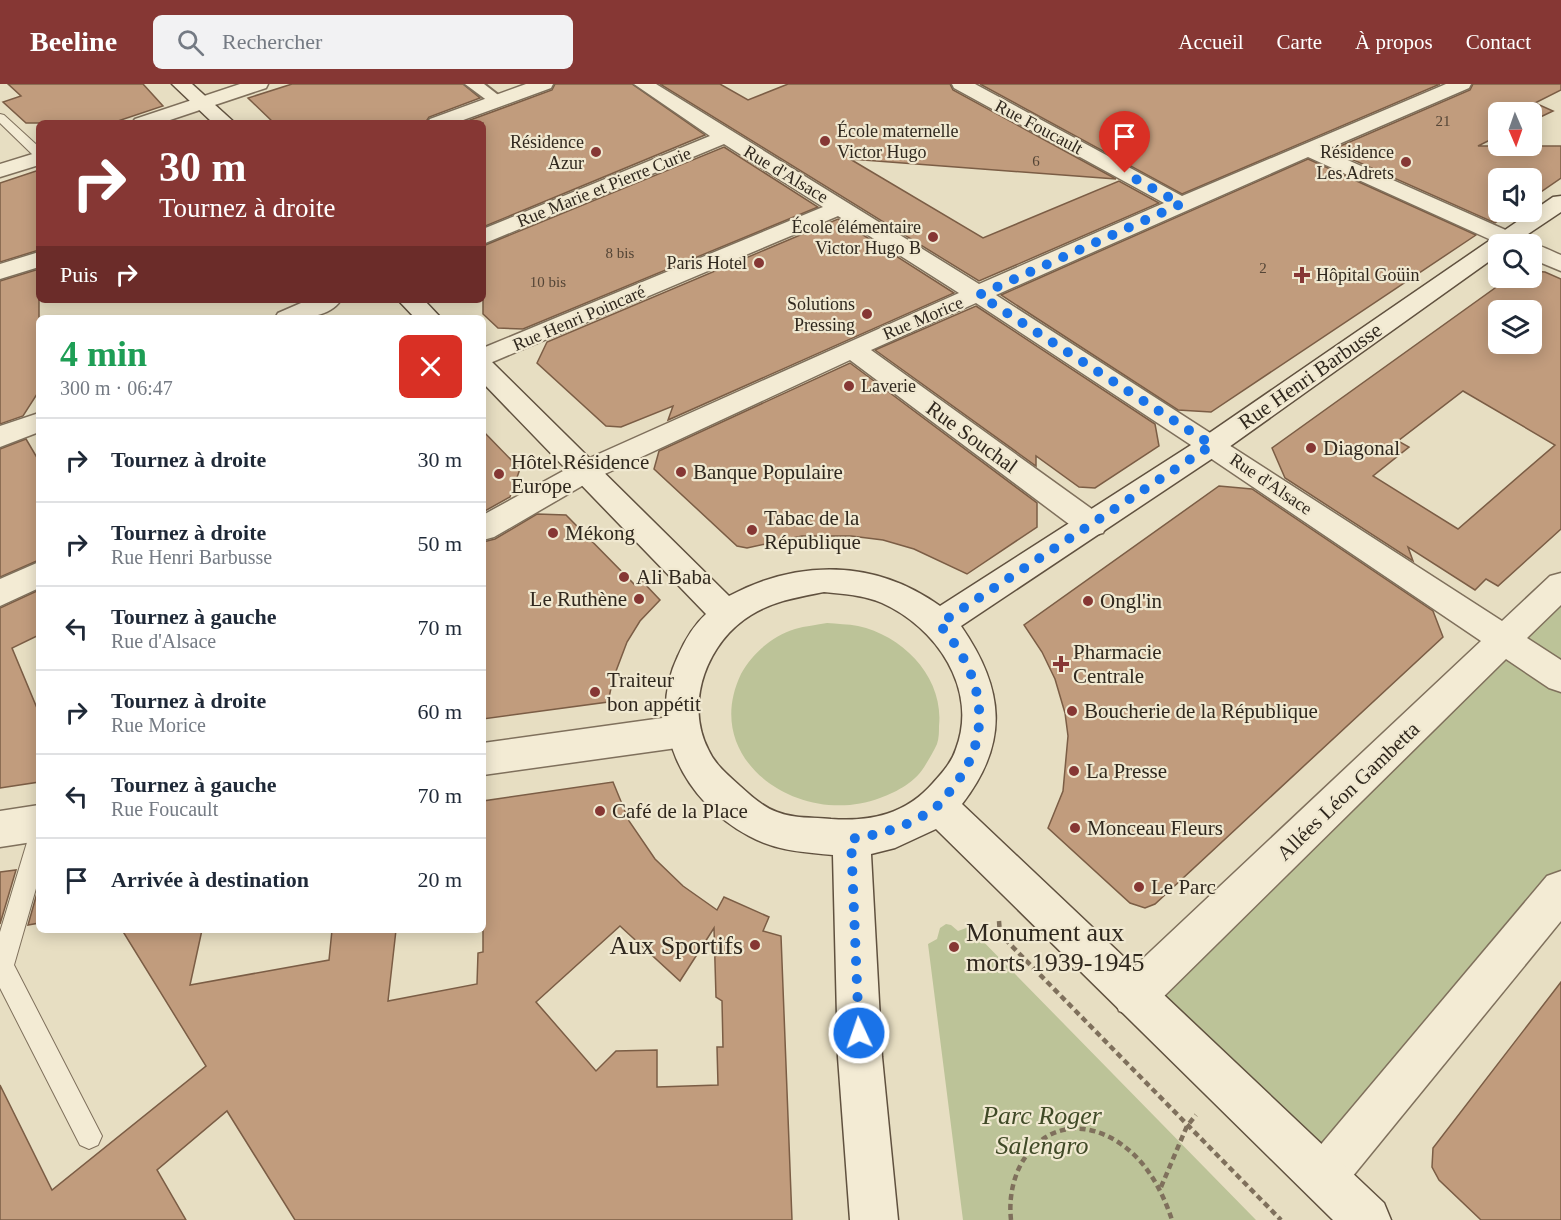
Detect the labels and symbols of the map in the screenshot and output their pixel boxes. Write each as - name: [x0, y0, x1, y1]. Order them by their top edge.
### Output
- street label: Rue Foucault: [992, 96, 1086, 158]
- north arrow: [1488, 102, 1542, 156]
- pin: [1099, 111, 1150, 173]
- house number: 21: [1436, 113, 1451, 129]
- place label: École maternelle Victor Hugo: [837, 120, 958, 162]
- place label: Résidence Azur: [510, 132, 584, 173]
- marker: École maternelle Victor Hugo: [818, 134, 832, 148]
- street label: Rue d'Alsace: [740, 141, 832, 207]
- place label: Résidence Les Adrets: [1317, 142, 1394, 183]
- street label: Rue Marie et Pierre Curie: [514, 143, 694, 231]
- marker: Résidence Azur: [589, 145, 603, 159]
- house number: 6: [1032, 153, 1040, 169]
- marker: Résidence Les Adrets: [1399, 155, 1413, 169]
- place label: École élémentaire Victor Hugo B: [792, 216, 921, 258]
- marker: École élémentaire Victor Hugo B: [926, 230, 940, 244]
- house number: 8 bis: [606, 245, 635, 261]
- place label: Paris Hotel: [667, 253, 747, 273]
- marker: Paris Hotel: [752, 256, 766, 270]
- house number: 2: [1259, 260, 1267, 276]
- place label: Hôpital Goüin: [1316, 265, 1420, 285]
- marker: Hôpital Goüin: [1293, 266, 1311, 284]
- house number: 10 bis: [530, 274, 566, 290]
- street label: Rue Henri Poincaré: [510, 281, 648, 355]
- street label: Rue Morice: [880, 292, 966, 344]
- place label: Solutions Pressing: [787, 294, 855, 335]
- marker: Solutions Pressing: [860, 307, 874, 321]
- street label: Rue Henri Barbusse: [1234, 318, 1386, 434]
- place label: Laverie: [861, 376, 916, 396]
- marker: Laverie: [842, 379, 856, 393]
- street label: Rue Souchal: [922, 396, 1022, 478]
- place label: Diagonal: [1323, 436, 1400, 460]
- marker: Diagonal: [1304, 441, 1318, 455]
- street label: Rue d'Alsace: [1226, 449, 1316, 519]
- place label: Hôtel Résidence Europe: [511, 450, 649, 498]
- place label: Banque Populaire: [693, 460, 843, 484]
- marker: Banque Populaire: [674, 465, 688, 479]
- marker: Hôtel Résidence Europe: [492, 467, 506, 481]
- place label: Tabac de la République: [764, 506, 861, 554]
- place label: Mékong: [565, 521, 635, 545]
- marker: Tabac de la République: [745, 523, 759, 537]
- marker: Mékong: [546, 526, 560, 540]
- place label: Ali Baba: [636, 565, 712, 589]
- marker: Ali Baba: [617, 570, 631, 584]
- place label: Le Ruthène: [530, 587, 627, 611]
- place label: Ongl'in: [1100, 589, 1163, 613]
- marker: Le Ruthène: [632, 592, 646, 606]
- marker: Ongl'in: [1081, 594, 1095, 608]
- place label: Pharmacie Centrale: [1073, 640, 1162, 688]
- marker: Pharmacie Centrale: [1054, 657, 1068, 671]
- place label: Traiteur bon appétit: [607, 668, 701, 716]
- marker: Traiteur bon appétit: [588, 685, 602, 699]
- place label: Boucherie de la République: [1084, 699, 1318, 723]
- marker: Boucherie de la République: [1065, 704, 1079, 718]
- street label: Allées Léon Gambetta: [1272, 716, 1425, 865]
- place label: La Presse: [1086, 759, 1167, 783]
- marker: La Presse: [1067, 764, 1081, 778]
- place label: Café de la Place: [612, 799, 748, 823]
- marker: Café de la Place: [593, 804, 607, 818]
- place label: Monceau Fleurs: [1087, 816, 1223, 840]
- marker: Monceau Fleurs: [1068, 821, 1082, 835]
- place label: Le Parc: [1151, 875, 1216, 899]
- marker: Le Parc: [1132, 880, 1146, 894]
- place label: Monument aux morts 1939-1945: [966, 918, 1144, 977]
- place label: Aux Sportifs: [609, 931, 743, 960]
- marker: Aux Sportifs: [748, 938, 762, 952]
- marker: Monument aux morts 1939-1945: [947, 940, 961, 954]
- position arrow: [827, 1001, 891, 1065]
- park label: Parc Roger Salengro: [981, 1101, 1103, 1160]

